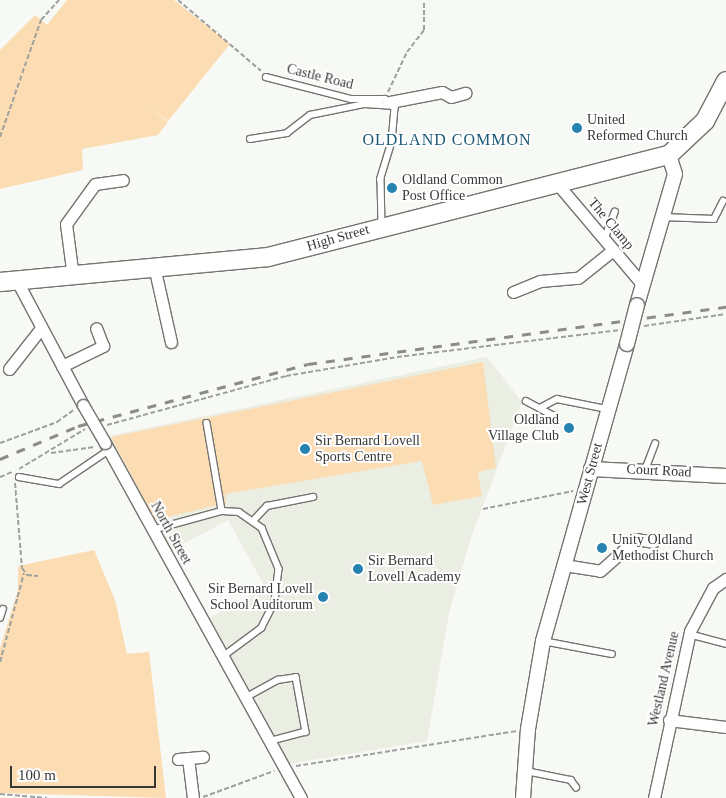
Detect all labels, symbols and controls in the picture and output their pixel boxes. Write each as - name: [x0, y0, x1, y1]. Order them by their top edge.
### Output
- street label: Castle Road: [285, 61, 355, 93]
- place label: United Reformed Church: [587, 112, 688, 144]
- marker: United Reformed Church: [571, 122, 583, 134]
- district label: OLDLAND COMMON: [361, 130, 533, 150]
- place label: Oldland Common Post Office: [402, 172, 503, 204]
- marker: Oldland Common Post Office: [386, 182, 398, 194]
- street label: The Clamp: [584, 195, 638, 253]
- street label: High Street: [305, 221, 371, 255]
- place label: Oldland Village Club: [488, 412, 559, 444]
- marker: Oldland Village Club: [563, 422, 575, 434]
- place label: Sir Bernard Lovell Sports Centre: [315, 433, 420, 466]
- street label: West Street: [574, 441, 606, 507]
- marker: Sir Bernard Lovell Sports Centre: [299, 443, 311, 455]
- street label: Court Road: [626, 461, 692, 481]
- street label: North Street: [147, 499, 195, 567]
- place label: Unity Oldland Methodist Church: [612, 532, 713, 564]
- marker: Unity Oldland Methodist Church: [596, 542, 608, 554]
- place label: Sir Bernard Lovell Academy: [368, 553, 462, 586]
- marker: Sir Bernard Lovell Academy: [352, 563, 364, 575]
- place label: Sir Bernard Lovell School Auditorum: [208, 581, 313, 614]
- marker: Sir Bernard Lovell School Auditorum: [317, 591, 329, 603]
- street label: Westland Avenue: [645, 629, 683, 729]
- scale bar: [12, 756, 159, 788]
- text: 100 m: [18, 767, 56, 783]

